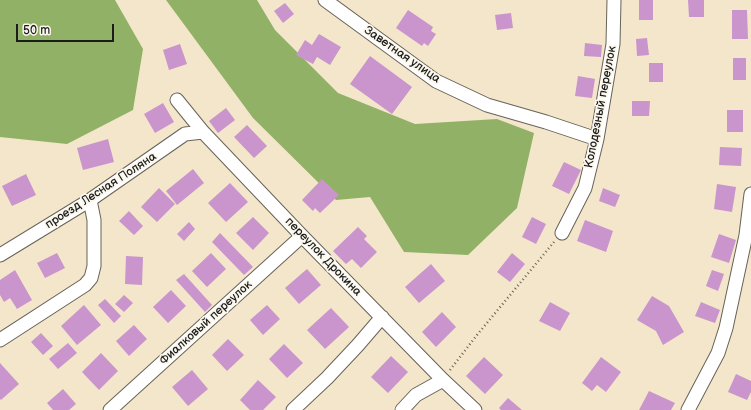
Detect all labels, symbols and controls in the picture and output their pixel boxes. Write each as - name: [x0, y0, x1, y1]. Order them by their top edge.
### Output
- scale bar: [18, 16, 116, 42]
- text: 50 m: [23, 23, 50, 38]
- street label: Заветная улица: [361, 23, 443, 87]
- street label: Колодезный переулок: [582, 45, 620, 169]
- street label: проезд Лесная Поляна: [43, 150, 159, 232]
- street label: переулок Дрокина: [282, 215, 364, 299]
- street label: Фиалковый переулок: [157, 278, 255, 368]

